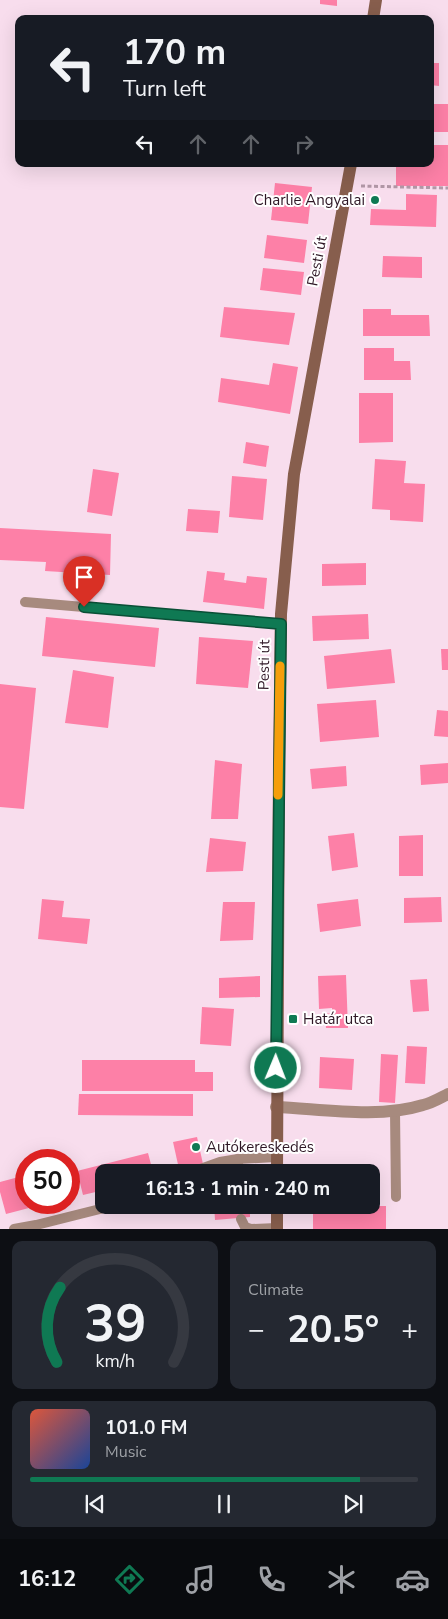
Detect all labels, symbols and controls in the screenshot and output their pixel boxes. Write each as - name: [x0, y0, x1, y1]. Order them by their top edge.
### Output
- text: 170 m: [123, 29, 226, 76]
- icon: left: [40, 35, 105, 100]
- text: Turn left: [123, 74, 206, 104]
- icon: left: [131, 130, 159, 158]
- icon: ahead: [184, 130, 212, 158]
- icon: ahead: [237, 130, 265, 158]
- icon: right: [290, 130, 318, 158]
- place label: Charlie Angyalai: [254, 190, 365, 210]
- marker: Charlie Angyalai: [369, 194, 381, 206]
- street label: Pesti út: [302, 234, 332, 288]
- pin: [63, 556, 105, 607]
- icon: arrive: [70, 563, 98, 591]
- street label: Pesti út: [254, 639, 274, 690]
- place label: Határ utca: [303, 1009, 373, 1029]
- marker: Határ utca: [287, 1013, 299, 1025]
- position arrow: [249, 1041, 301, 1093]
- place label: Autókereskedés: [206, 1137, 314, 1157]
- marker: Autókereskedés: [190, 1141, 202, 1153]
- speed limit sign: 50: [15, 1149, 80, 1214]
- text: 16:13 · 1 min · 240 m: [145, 1176, 330, 1202]
- text: Climate: [248, 1279, 303, 1301]
- text: 39: [84, 1288, 146, 1359]
- text: 20.5°: [287, 1304, 379, 1355]
- text: −: [248, 1311, 265, 1349]
- text: +: [401, 1311, 418, 1349]
- text: km/h: [95, 1349, 135, 1373]
- text: 101.0 FM: [105, 1415, 188, 1441]
- text: Music: [105, 1441, 146, 1463]
- icon: previous: [81, 1490, 109, 1518]
- icon: pause: [210, 1490, 238, 1518]
- icon: next: [339, 1490, 367, 1518]
- icon: directions: [112, 1562, 147, 1597]
- icon: music: [183, 1562, 218, 1597]
- icon: phone: [254, 1562, 289, 1597]
- icon: climate: [324, 1562, 359, 1597]
- icon: car: [395, 1562, 430, 1597]
- text: 16:12: [18, 1564, 76, 1594]

